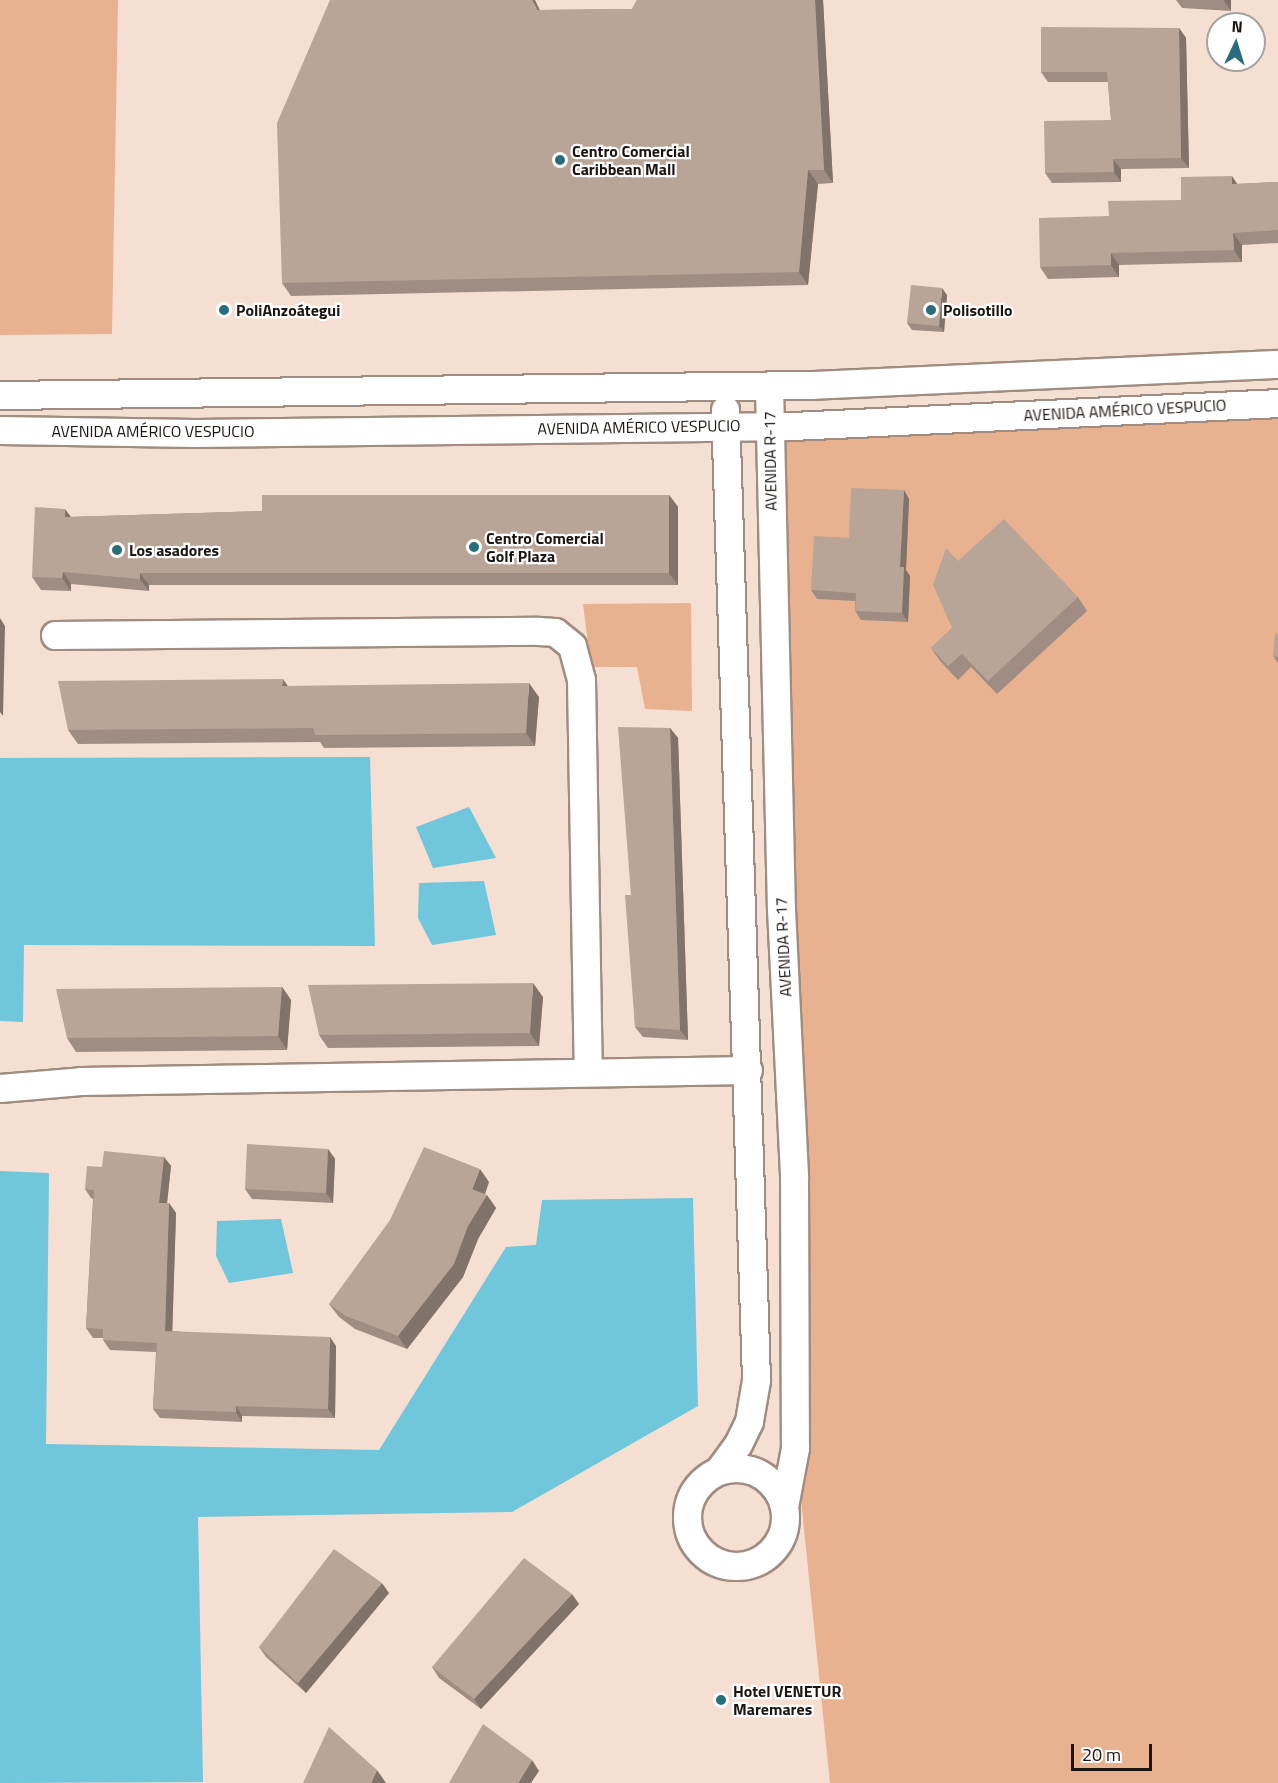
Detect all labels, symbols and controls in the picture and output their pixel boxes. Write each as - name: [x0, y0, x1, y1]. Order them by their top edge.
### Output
- north arrow: [1206, 12, 1266, 72]
- text: N: [1231, 14, 1243, 38]
- place label: Centro Comercial Caribbean Mall: [572, 141, 690, 179]
- marker: Centro Comercial Caribbean Mall: [553, 153, 567, 167]
- place label: PoliAnzoátegui: [236, 300, 340, 320]
- place label: Polisotillo: [943, 300, 1013, 320]
- marker: PoliAnzoátegui: [217, 303, 231, 317]
- marker: Polisotillo: [924, 303, 938, 317]
- street label: AVENIDA AMÉRICO VESPUCIO: [1023, 395, 1227, 425]
- street label: AVENIDA R-17: [760, 411, 780, 511]
- street label: AVENIDA AMÉRICO VESPUCIO: [537, 416, 741, 438]
- street label: AVENIDA AMÉRICO VESPUCIO: [51, 421, 255, 441]
- place label: Centro Comercial Golf Plaza: [486, 528, 604, 566]
- place label: Los asadores: [129, 540, 219, 560]
- marker: Centro Comercial Golf Plaza: [467, 540, 481, 554]
- marker: Los asadores: [110, 543, 124, 557]
- street label: AVENIDA R-17: [771, 897, 795, 997]
- place label: Hotel VENETUR Maremares: [733, 1681, 841, 1719]
- marker: Hotel VENETUR Maremares: [714, 1693, 728, 1707]
- scale bar: [1074, 1732, 1155, 1770]
- text: 20 m: [1082, 1741, 1121, 1768]

